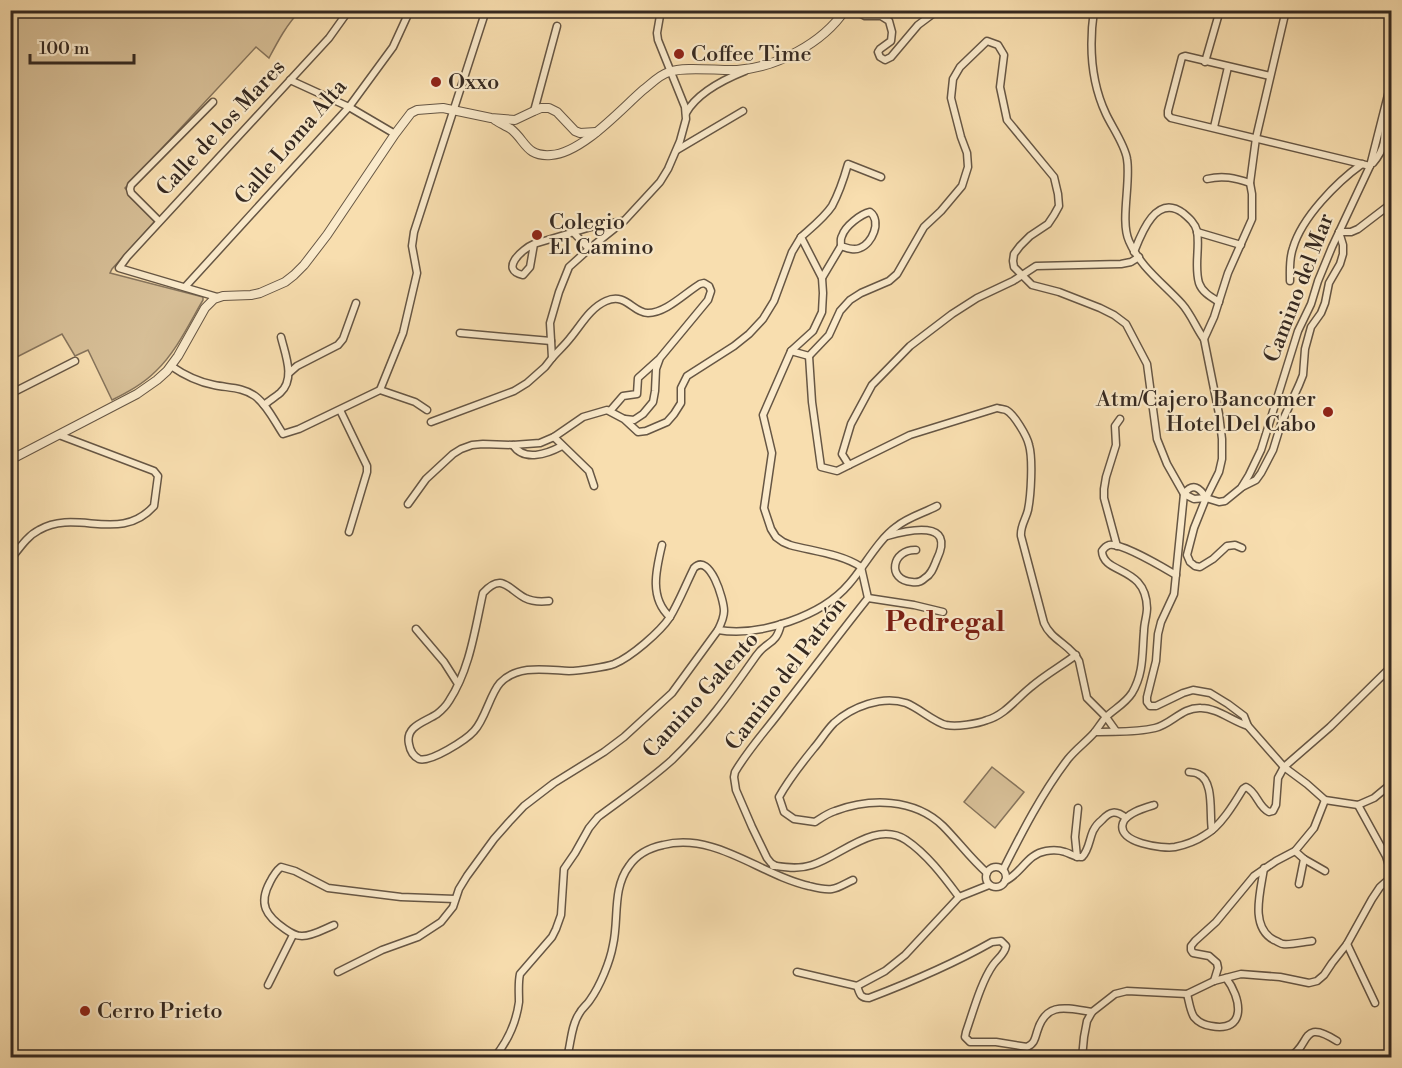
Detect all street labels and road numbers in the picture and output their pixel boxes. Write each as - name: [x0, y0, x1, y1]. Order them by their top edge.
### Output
- street label: Calle de los Mares: [151, 54, 291, 202]
- street label: Calle Loma Alta: [229, 73, 353, 210]
- street label: Camino del Mar: [1258, 210, 1340, 366]
- street label: Camino del Patrón: [720, 592, 852, 756]
- street label: Camino Galento: [637, 626, 765, 764]

